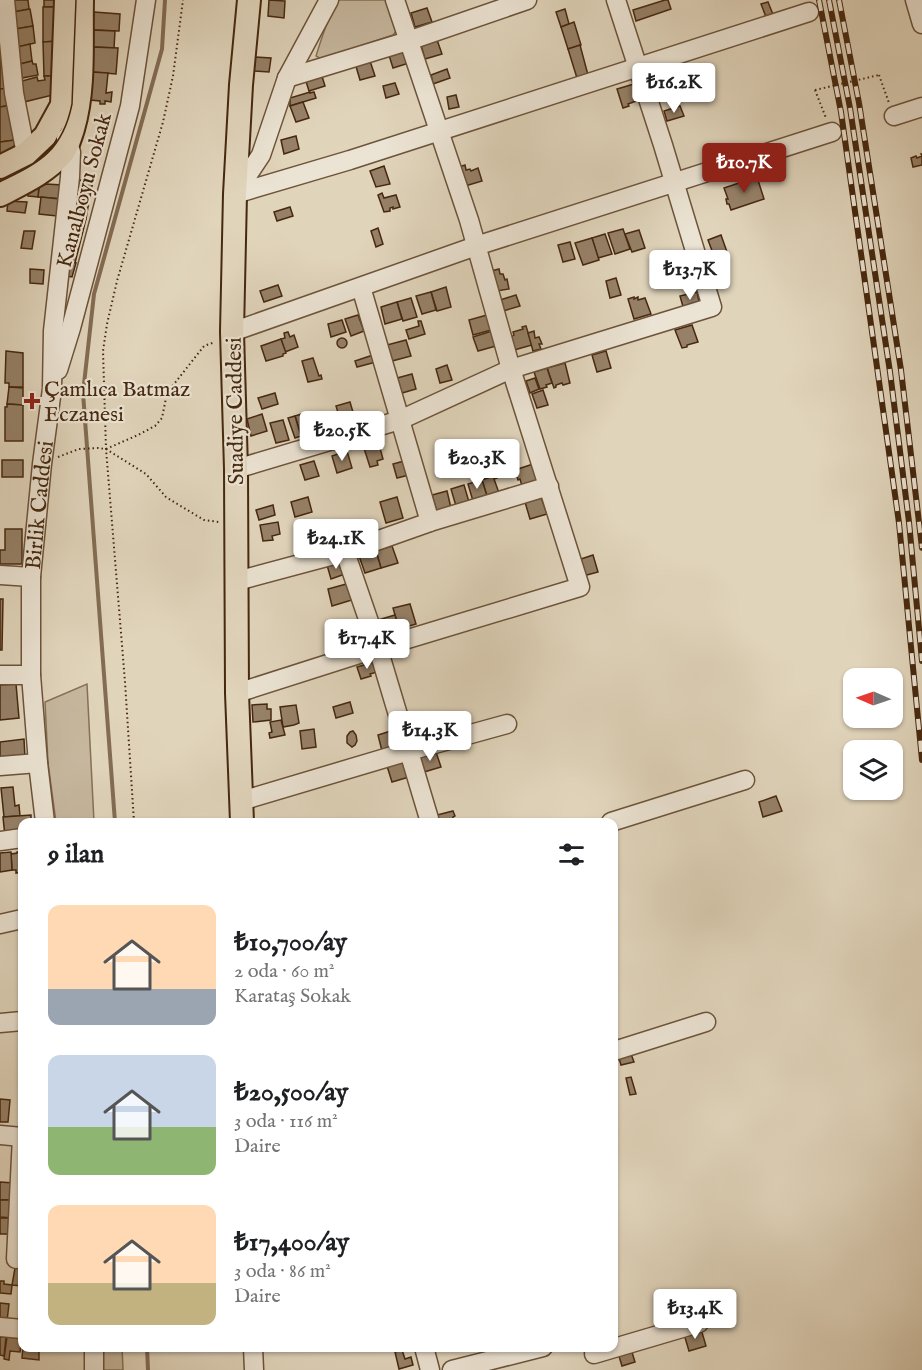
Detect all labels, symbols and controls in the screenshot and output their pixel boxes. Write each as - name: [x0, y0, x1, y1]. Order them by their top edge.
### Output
- pin: ₺16.2K: [625, 63, 723, 114]
- text: ₺16.2K: [646, 70, 702, 95]
- street label: Kanalboyu Sokak: [51, 110, 119, 271]
- pin: ₺10.7K: [695, 143, 793, 194]
- text: ₺10.7K: [716, 150, 772, 175]
- pin: ₺13.7K: [641, 250, 739, 301]
- text: ₺13.7K: [663, 257, 717, 282]
- street label: Suadiye Caddesi: [221, 337, 251, 485]
- place label: Çamlıca Batmaz Eczanesi: [44, 376, 190, 429]
- marker: Çamlıca Batmaz Eczanesi: [25, 394, 39, 408]
- pin: ₺20.5K: [293, 411, 391, 462]
- text: ₺20.5K: [314, 418, 370, 443]
- street label: Birlik Caddesi: [20, 439, 61, 571]
- pin: ₺20.3K: [428, 439, 526, 490]
- text: ₺20.3K: [449, 446, 505, 471]
- pin: ₺24.1K: [287, 519, 385, 570]
- text: ₺24.1K: [307, 526, 365, 551]
- pin: ₺17.4K: [318, 619, 416, 670]
- text: ₺17.4K: [339, 626, 395, 651]
- north arrow: [843, 668, 903, 728]
- map controls: [843, 668, 903, 800]
- pin: ₺14.3K: [381, 711, 479, 762]
- text: ₺14.3K: [402, 718, 458, 743]
- button: layers: [843, 740, 903, 800]
- text: 9 ilan: [48, 838, 104, 871]
- icon: filters: [555, 838, 588, 871]
- text: ₺10,700/ay: [234, 926, 347, 959]
- icon: home: [96, 929, 168, 1001]
- text: 2 oda · 60 m²: [234, 959, 335, 984]
- text: Karataş Sokak: [234, 984, 351, 1009]
- text: ₺20,500/ay: [234, 1076, 348, 1109]
- icon: home: [96, 1079, 168, 1151]
- text: 3 oda · 116 m²: [234, 1109, 338, 1134]
- text: Daire: [234, 1134, 281, 1159]
- text: ₺17,400/ay: [234, 1226, 349, 1259]
- icon: home: [96, 1229, 168, 1301]
- text: 3 oda · 86 m²: [234, 1259, 331, 1284]
- text: Daire: [234, 1284, 281, 1309]
- pin: ₺13.4K: [646, 1289, 744, 1340]
- text: ₺13.4K: [667, 1296, 723, 1321]

